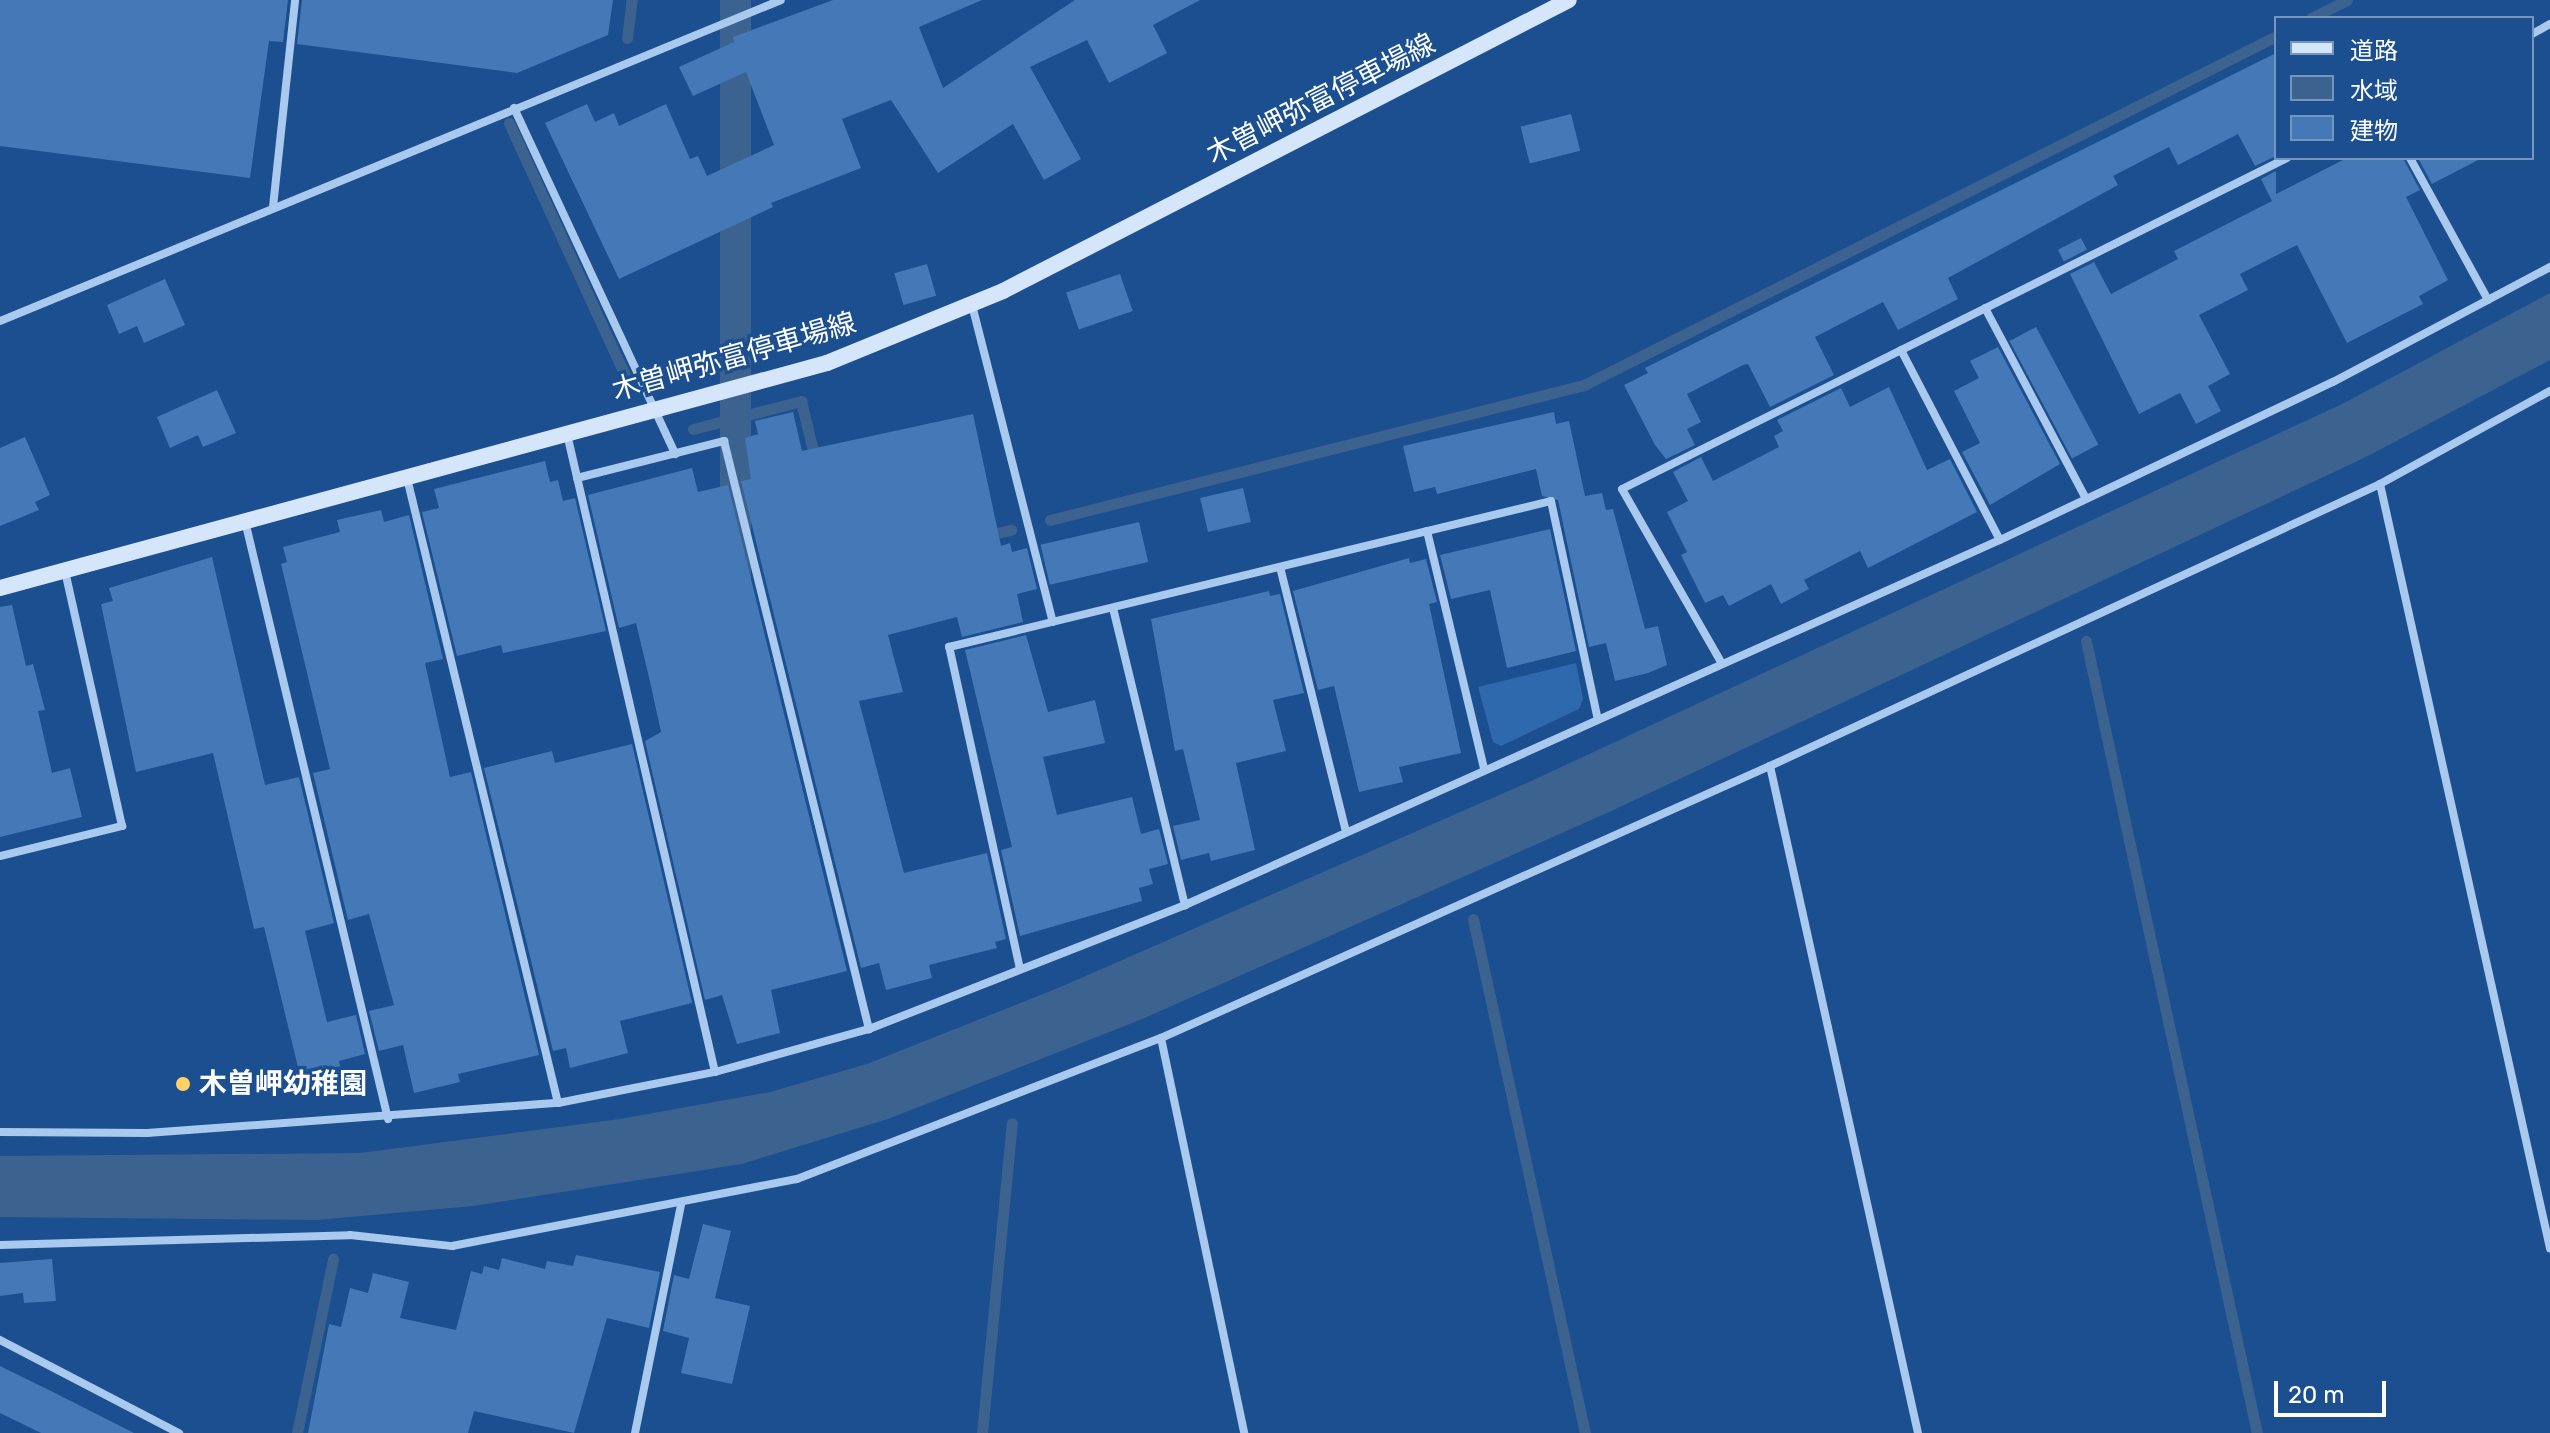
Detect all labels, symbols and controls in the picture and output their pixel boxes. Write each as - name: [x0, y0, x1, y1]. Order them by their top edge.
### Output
- legend: [2274, 16, 2534, 160]
- street label: 木曽岬弥富停車場線: [1201, 27, 1441, 171]
- text: 道路: [2350, 37, 2398, 65]
- text: 水域: [2350, 77, 2398, 105]
- text: 建物: [2350, 117, 2398, 145]
- street label: 木曽岬弥富停車場線: [608, 306, 860, 408]
- place label: 木曽岬幼稚園: [199, 1067, 367, 1101]
- marker: 木曽岬幼稚園: [174, 1075, 192, 1093]
- scale bar: [2278, 1365, 2390, 1415]
- text: 20 m: [2288, 1381, 2345, 1409]

